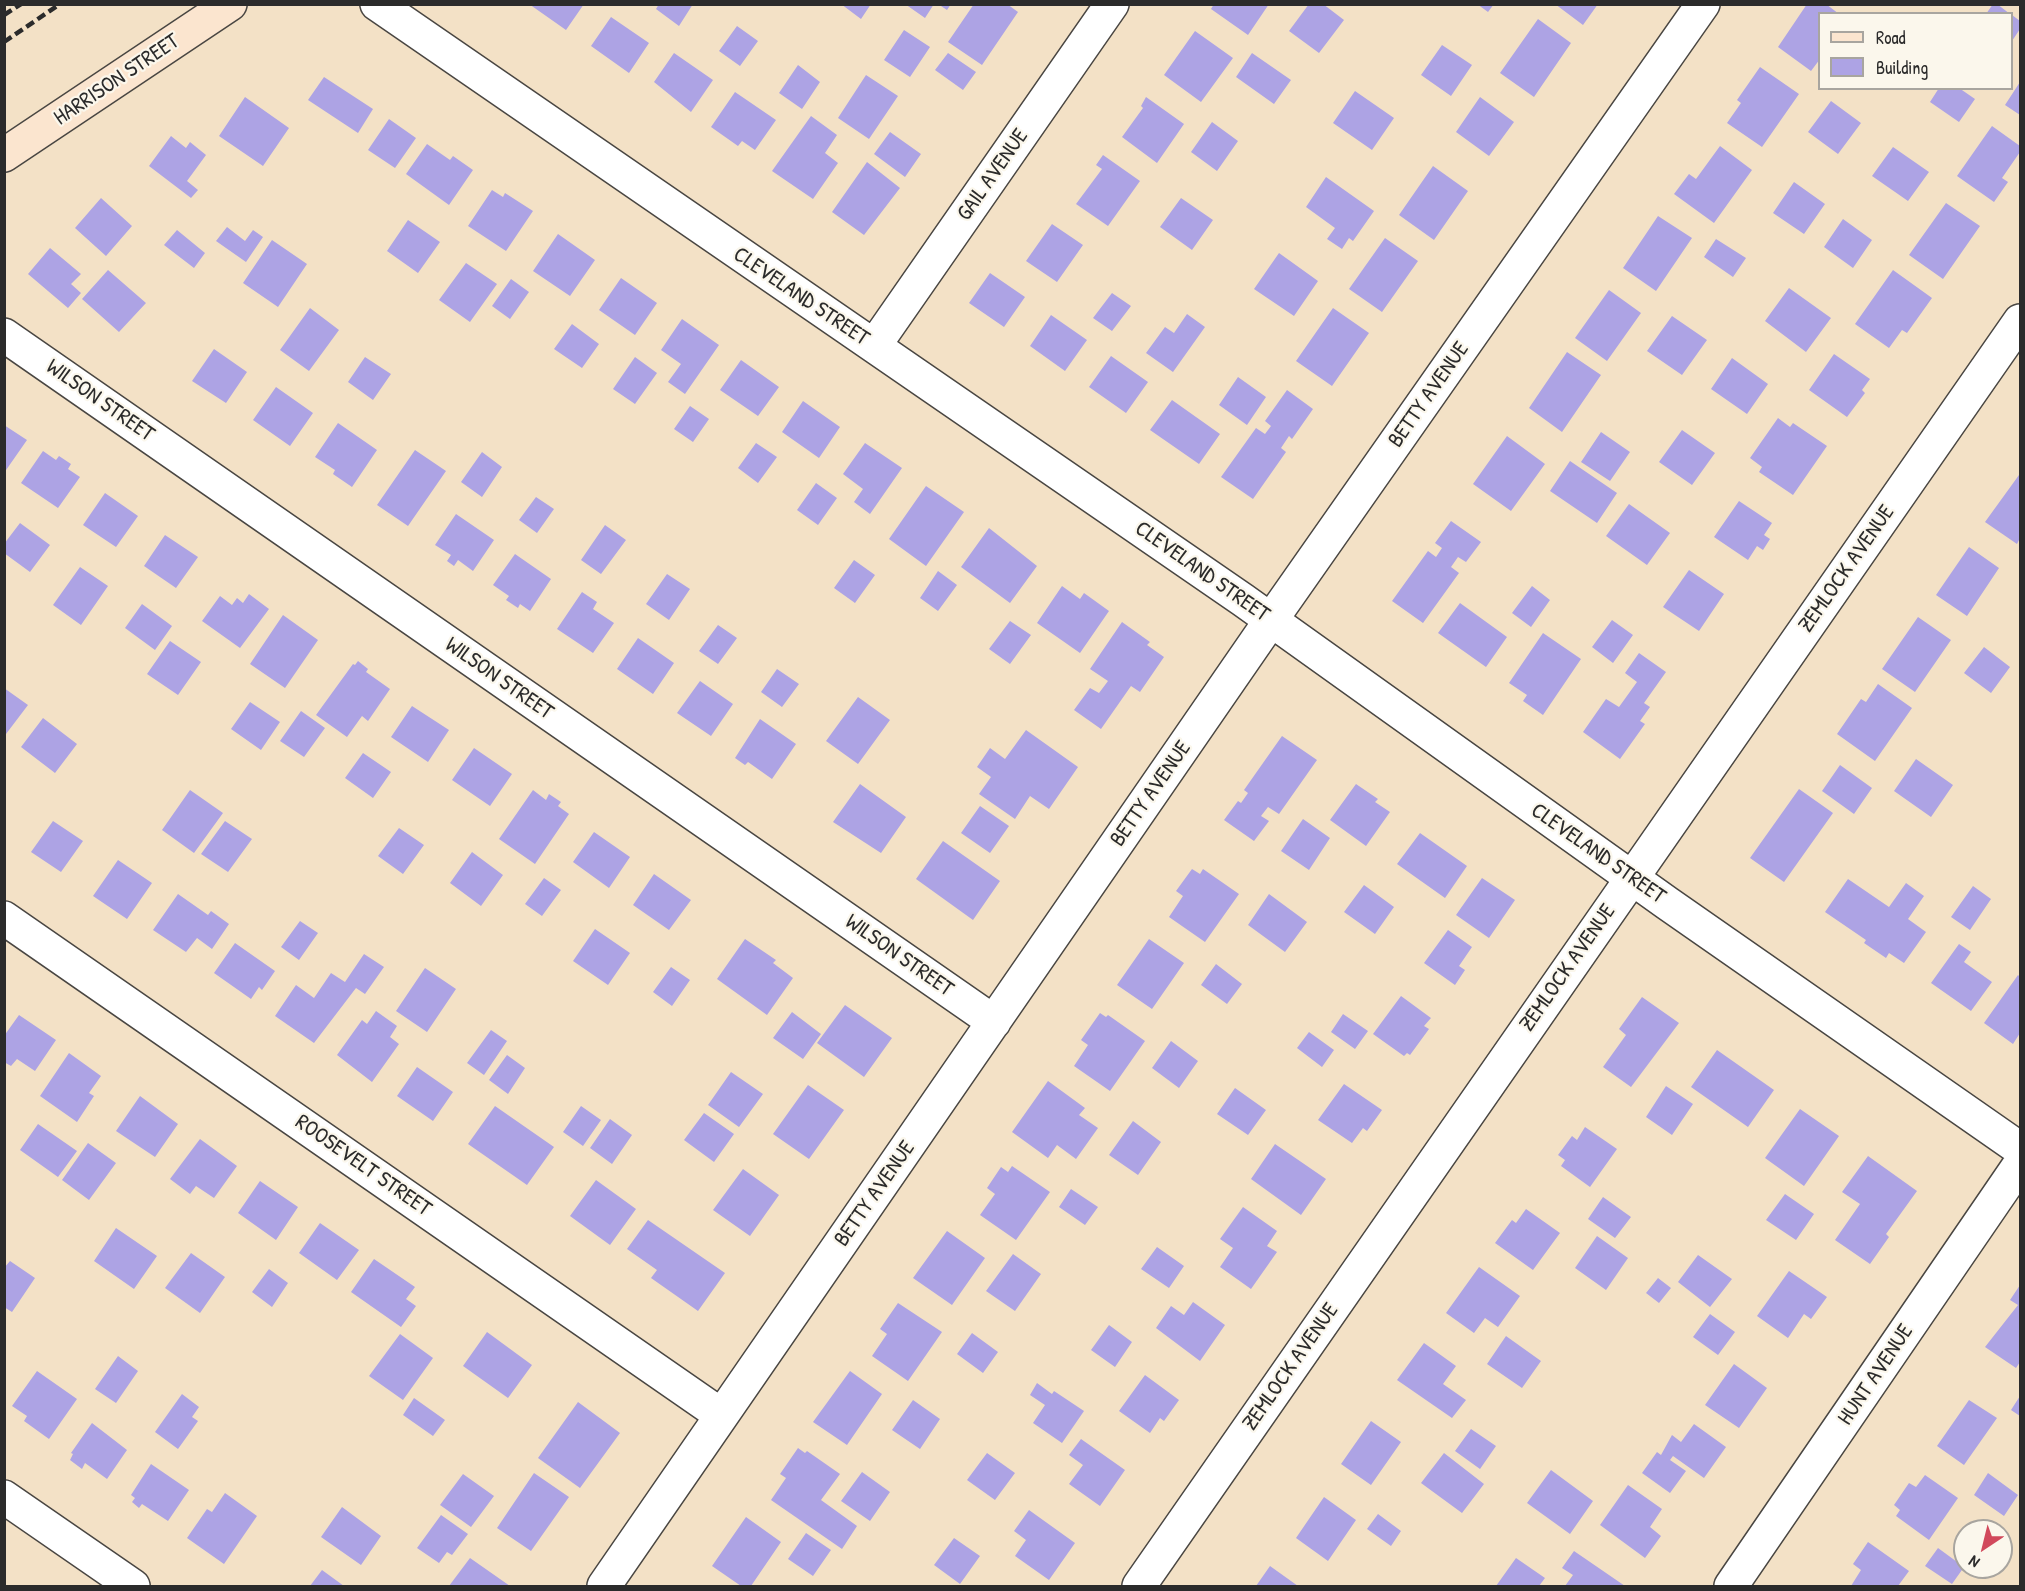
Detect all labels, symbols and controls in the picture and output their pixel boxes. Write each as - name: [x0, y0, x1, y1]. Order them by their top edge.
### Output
- legend: [1818, 12, 2013, 90]
- text: Road: [1876, 25, 1906, 50]
- street label: HARRISON STREET: [49, 28, 185, 132]
- text: Building: [1876, 55, 1928, 80]
- street label: GAIL AVENUE: [952, 124, 1034, 226]
- street label: CLEVELAND STREET: [728, 242, 874, 352]
- street label: BETTY AVENUE: [1383, 337, 1475, 453]
- street label: WILSON STREET: [41, 354, 159, 448]
- street label: ZEMLOCK AVENUE: [1793, 500, 1901, 638]
- street label: CLEVELAND STREET: [1130, 516, 1274, 628]
- street label: WILSON STREET: [440, 632, 558, 726]
- street label: BETTY AVENUE: [1105, 736, 1197, 852]
- street label: CLEVELAND STREET: [1526, 798, 1670, 910]
- street label: ZEMLOCK AVENUE: [1514, 899, 1622, 1037]
- street label: WILSON STREET: [840, 909, 958, 1003]
- street label: ROOSEVELT STREET: [290, 1109, 436, 1223]
- street label: BETTY AVENUE: [829, 1136, 921, 1252]
- street label: ZEMLOCK AVENUE: [1237, 1298, 1345, 1436]
- street label: HUNT AVENUE: [1833, 1320, 1919, 1430]
- north arrow: [1953, 1519, 2013, 1579]
- text: N: [1964, 1551, 1984, 1574]

